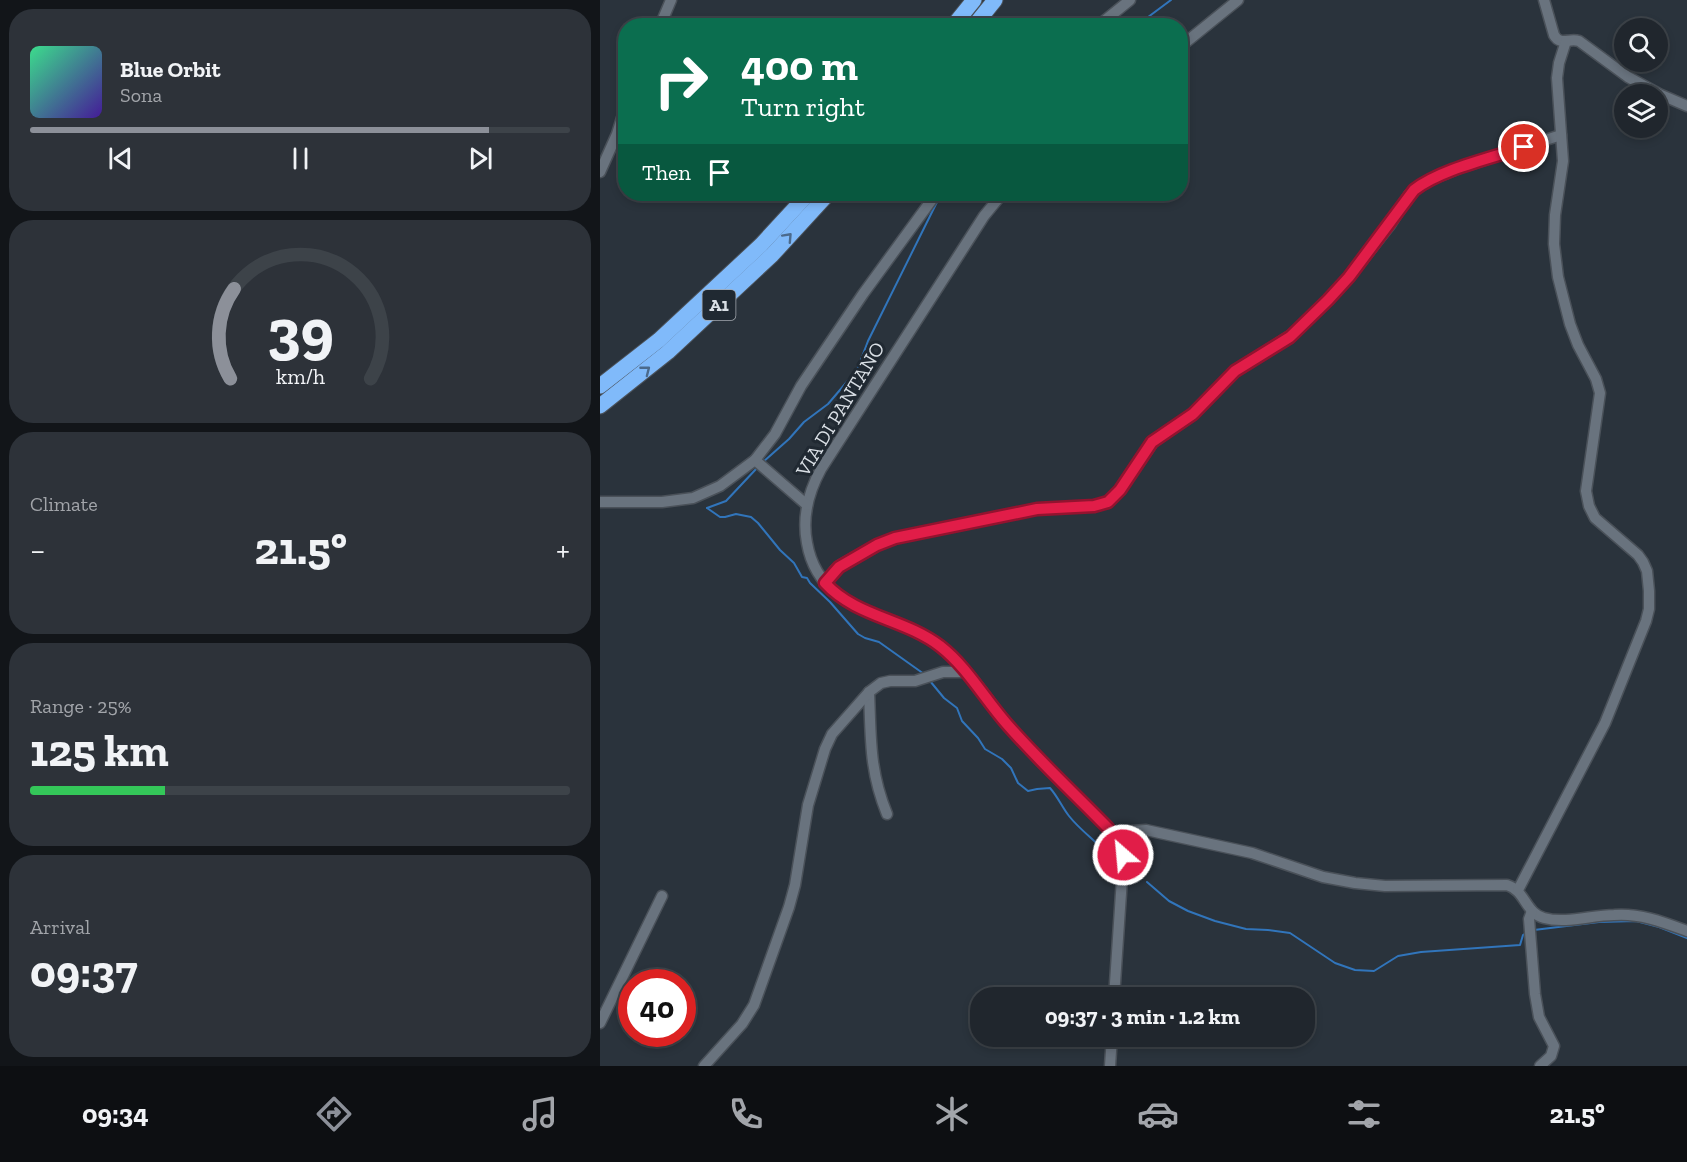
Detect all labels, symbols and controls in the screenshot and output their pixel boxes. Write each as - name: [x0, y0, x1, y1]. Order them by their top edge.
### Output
- map controls: [1614, 18, 1668, 138]
- button: search: [1614, 18, 1668, 72]
- text: 400 m: [741, 40, 858, 91]
- icon: right: [642, 42, 720, 120]
- text: Blue Orbit: [120, 56, 220, 83]
- text: Sona: [120, 83, 162, 107]
- button: layers: [1614, 84, 1668, 138]
- text: Turn right: [741, 91, 865, 123]
- pin: [1498, 121, 1549, 172]
- icon: arrive: [1507, 130, 1540, 163]
- icon: previous: [104, 142, 137, 175]
- icon: pause: [284, 142, 317, 175]
- icon: next: [464, 142, 497, 175]
- icon: arrive: [703, 156, 736, 189]
- text: Then: [642, 159, 691, 186]
- one-way arrow: [781, 233, 792, 244]
- road number: A1: [702, 290, 736, 320]
- text: 39: [267, 294, 333, 369]
- street label: VIA DI PANTANO: [790, 337, 890, 481]
- text: km/h: [276, 364, 324, 389]
- one-way arrow: [639, 367, 650, 378]
- text: Climate: [30, 492, 98, 516]
- text: 21.5°: [255, 522, 347, 576]
- text: −: [30, 530, 45, 569]
- text: +: [556, 530, 570, 569]
- text: Range · 25%: [30, 694, 132, 718]
- text: 125 km: [30, 724, 169, 778]
- position arrow: [1091, 823, 1155, 887]
- text: Arrival: [30, 915, 90, 939]
- text: 09:37: [30, 945, 137, 999]
- speed limit sign: 40: [618, 969, 696, 1047]
- text: 09:37 · 3 min · 1.2 km: [1045, 1003, 1240, 1030]
- icon: directions: [313, 1093, 355, 1135]
- icon: music: [519, 1093, 561, 1135]
- icon: phone: [725, 1093, 767, 1135]
- icon: climate: [931, 1093, 973, 1135]
- icon: car: [1137, 1093, 1179, 1135]
- icon: filters: [1343, 1093, 1385, 1135]
- text: 09:34: [82, 1098, 149, 1130]
- text: 21.5°: [1549, 1098, 1605, 1130]

